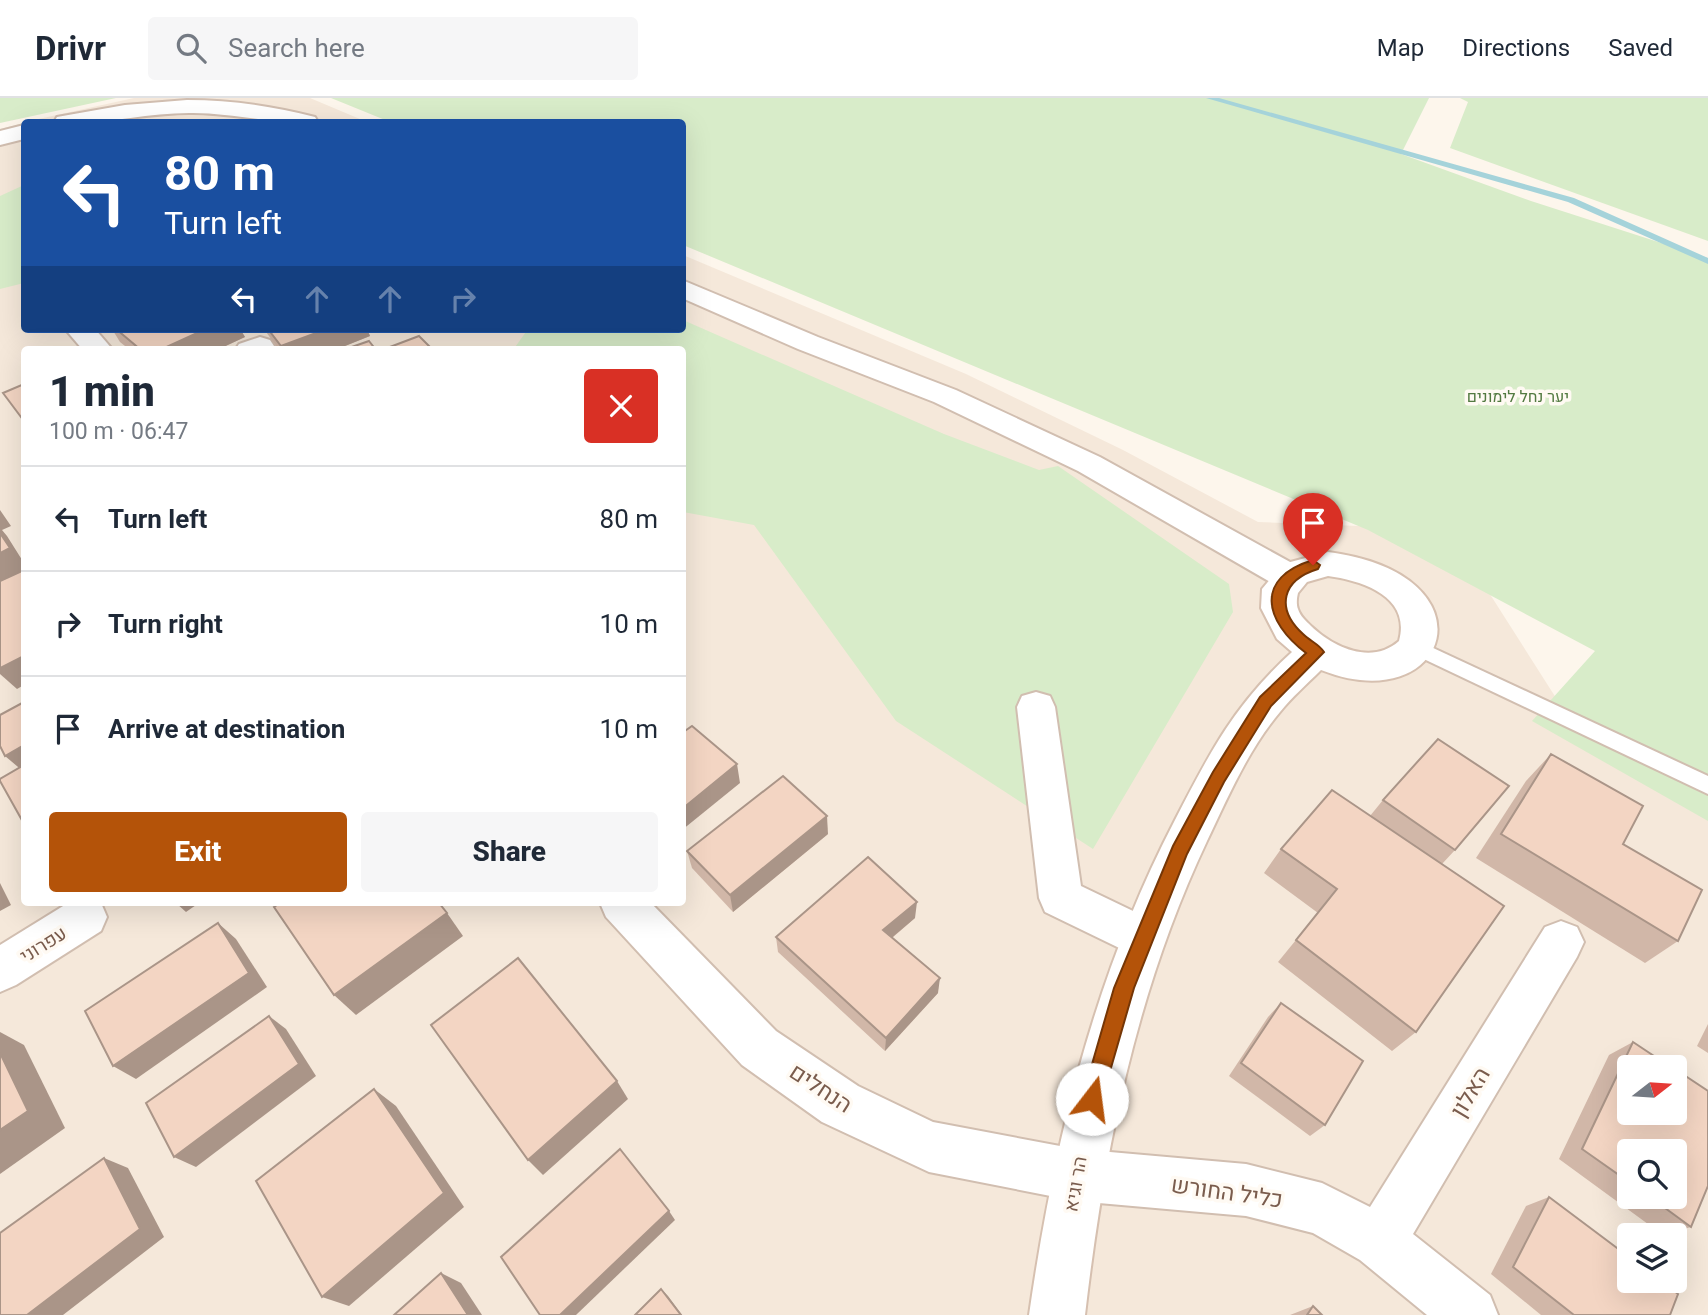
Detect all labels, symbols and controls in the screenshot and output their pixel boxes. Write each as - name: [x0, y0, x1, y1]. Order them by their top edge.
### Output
- search box: [148, 17, 638, 80]
- text: Drivr: [35, 29, 106, 68]
- icon: search: [172, 29, 210, 67]
- text: Search here: [228, 33, 365, 63]
- text: Map: [1377, 34, 1424, 62]
- text: Directions: [1462, 34, 1570, 62]
- text: Saved: [1608, 34, 1673, 62]
- text: 80 m: [164, 145, 275, 202]
- icon: left: [49, 147, 140, 238]
- text: Turn left: [164, 204, 282, 242]
- icon: left: [225, 280, 263, 318]
- icon: ahead: [298, 280, 336, 318]
- icon: ahead: [371, 280, 409, 318]
- icon: right: [444, 280, 482, 318]
- text: 1 min: [49, 367, 155, 416]
- button: close: [584, 369, 658, 443]
- park label: יער נחל לימונים: [1467, 387, 1569, 406]
- text: 100 m · 06:47: [49, 418, 188, 445]
- pin: [1283, 493, 1343, 565]
- icon: left: [49, 500, 87, 538]
- text: Turn left: [108, 504, 207, 534]
- text: 80 m: [600, 504, 658, 534]
- icon: arrive: [1294, 504, 1332, 542]
- icon: right: [49, 605, 87, 643]
- text: Turn right: [108, 609, 223, 639]
- text: 10 m: [600, 609, 658, 639]
- icon: arrive: [49, 710, 87, 748]
- text: Arrive at destination: [108, 714, 345, 744]
- text: 10 m: [600, 714, 658, 744]
- button: Exit: [49, 812, 347, 892]
- button: Share: [361, 812, 658, 892]
- street label: עפרוני: [16, 921, 71, 968]
- north arrow: [1617, 1055, 1687, 1125]
- map controls: [1617, 1055, 1687, 1293]
- street label: הנחלים: [784, 1058, 857, 1119]
- position arrow: [1055, 1062, 1129, 1136]
- street label: האלון: [1445, 1062, 1496, 1122]
- button: search: [1617, 1139, 1687, 1209]
- street label: הר וגיא: [1059, 1154, 1092, 1214]
- street label: כליל החורש: [1169, 1171, 1284, 1214]
- button: layers: [1617, 1223, 1687, 1293]

